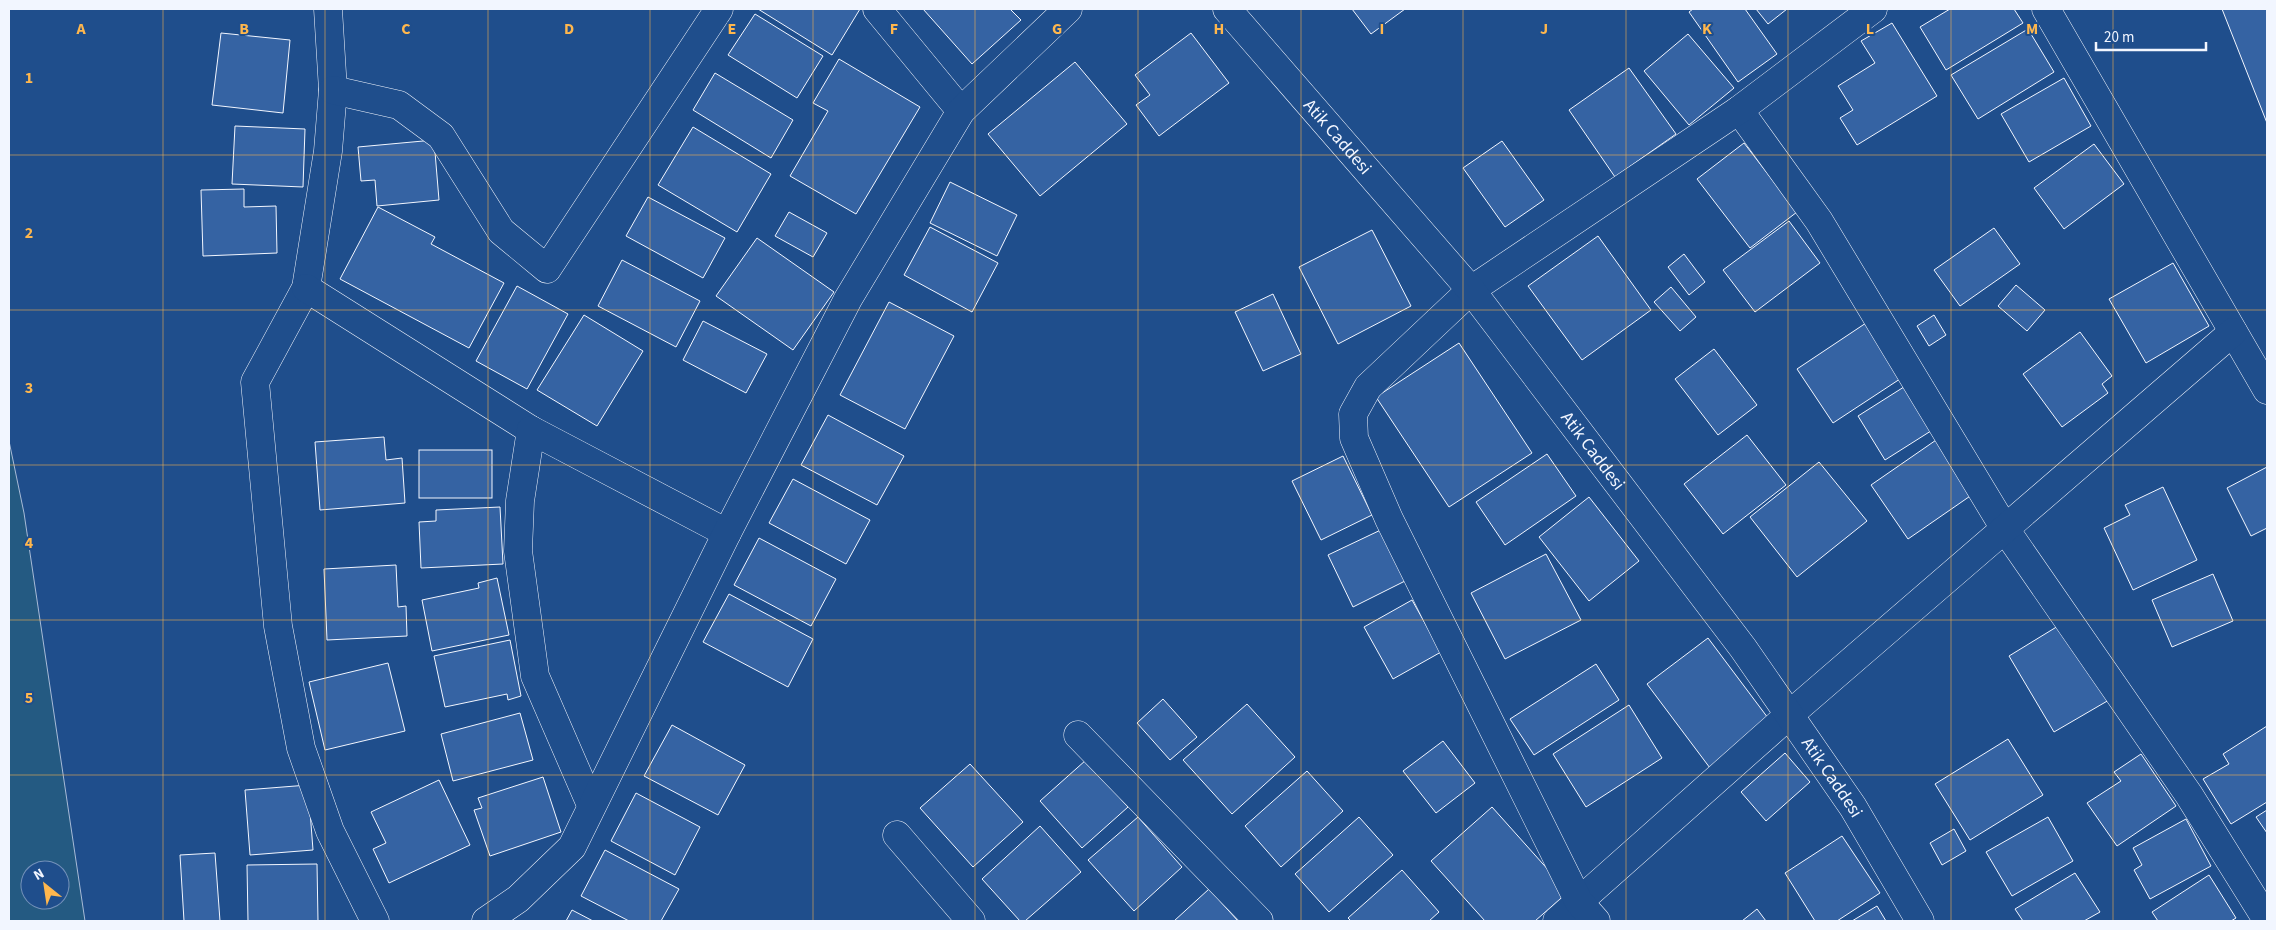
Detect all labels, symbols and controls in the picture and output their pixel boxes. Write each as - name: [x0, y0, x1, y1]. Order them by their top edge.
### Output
- text: A: [75, 18, 86, 40]
- text: B: [239, 18, 249, 40]
- text: C: [401, 18, 411, 40]
- text: D: [564, 18, 574, 40]
- text: E: [728, 18, 736, 40]
- text: F: [890, 18, 898, 40]
- text: G: [1052, 18, 1062, 40]
- text: H: [1214, 18, 1224, 40]
- text: I: [1380, 18, 1384, 40]
- text: J: [1540, 18, 1548, 40]
- text: K: [1702, 18, 1712, 40]
- text: L: [1866, 18, 1874, 40]
- text: M: [2026, 18, 2038, 40]
- scale bar: [2096, 20, 2206, 52]
- text: 20 m: [2104, 27, 2134, 48]
- text: 1: [25, 67, 33, 89]
- street label: Atik Caddesi: [1298, 93, 1378, 180]
- text: 2: [25, 222, 33, 244]
- text: 3: [25, 377, 33, 399]
- street label: Atik Caddesi: [1555, 406, 1631, 495]
- text: 4: [25, 532, 34, 554]
- text: 5: [25, 687, 33, 709]
- street label: Atik Caddesi: [1796, 732, 1869, 822]
- north arrow: [20, 860, 70, 910]
- text: N: [30, 864, 48, 886]

